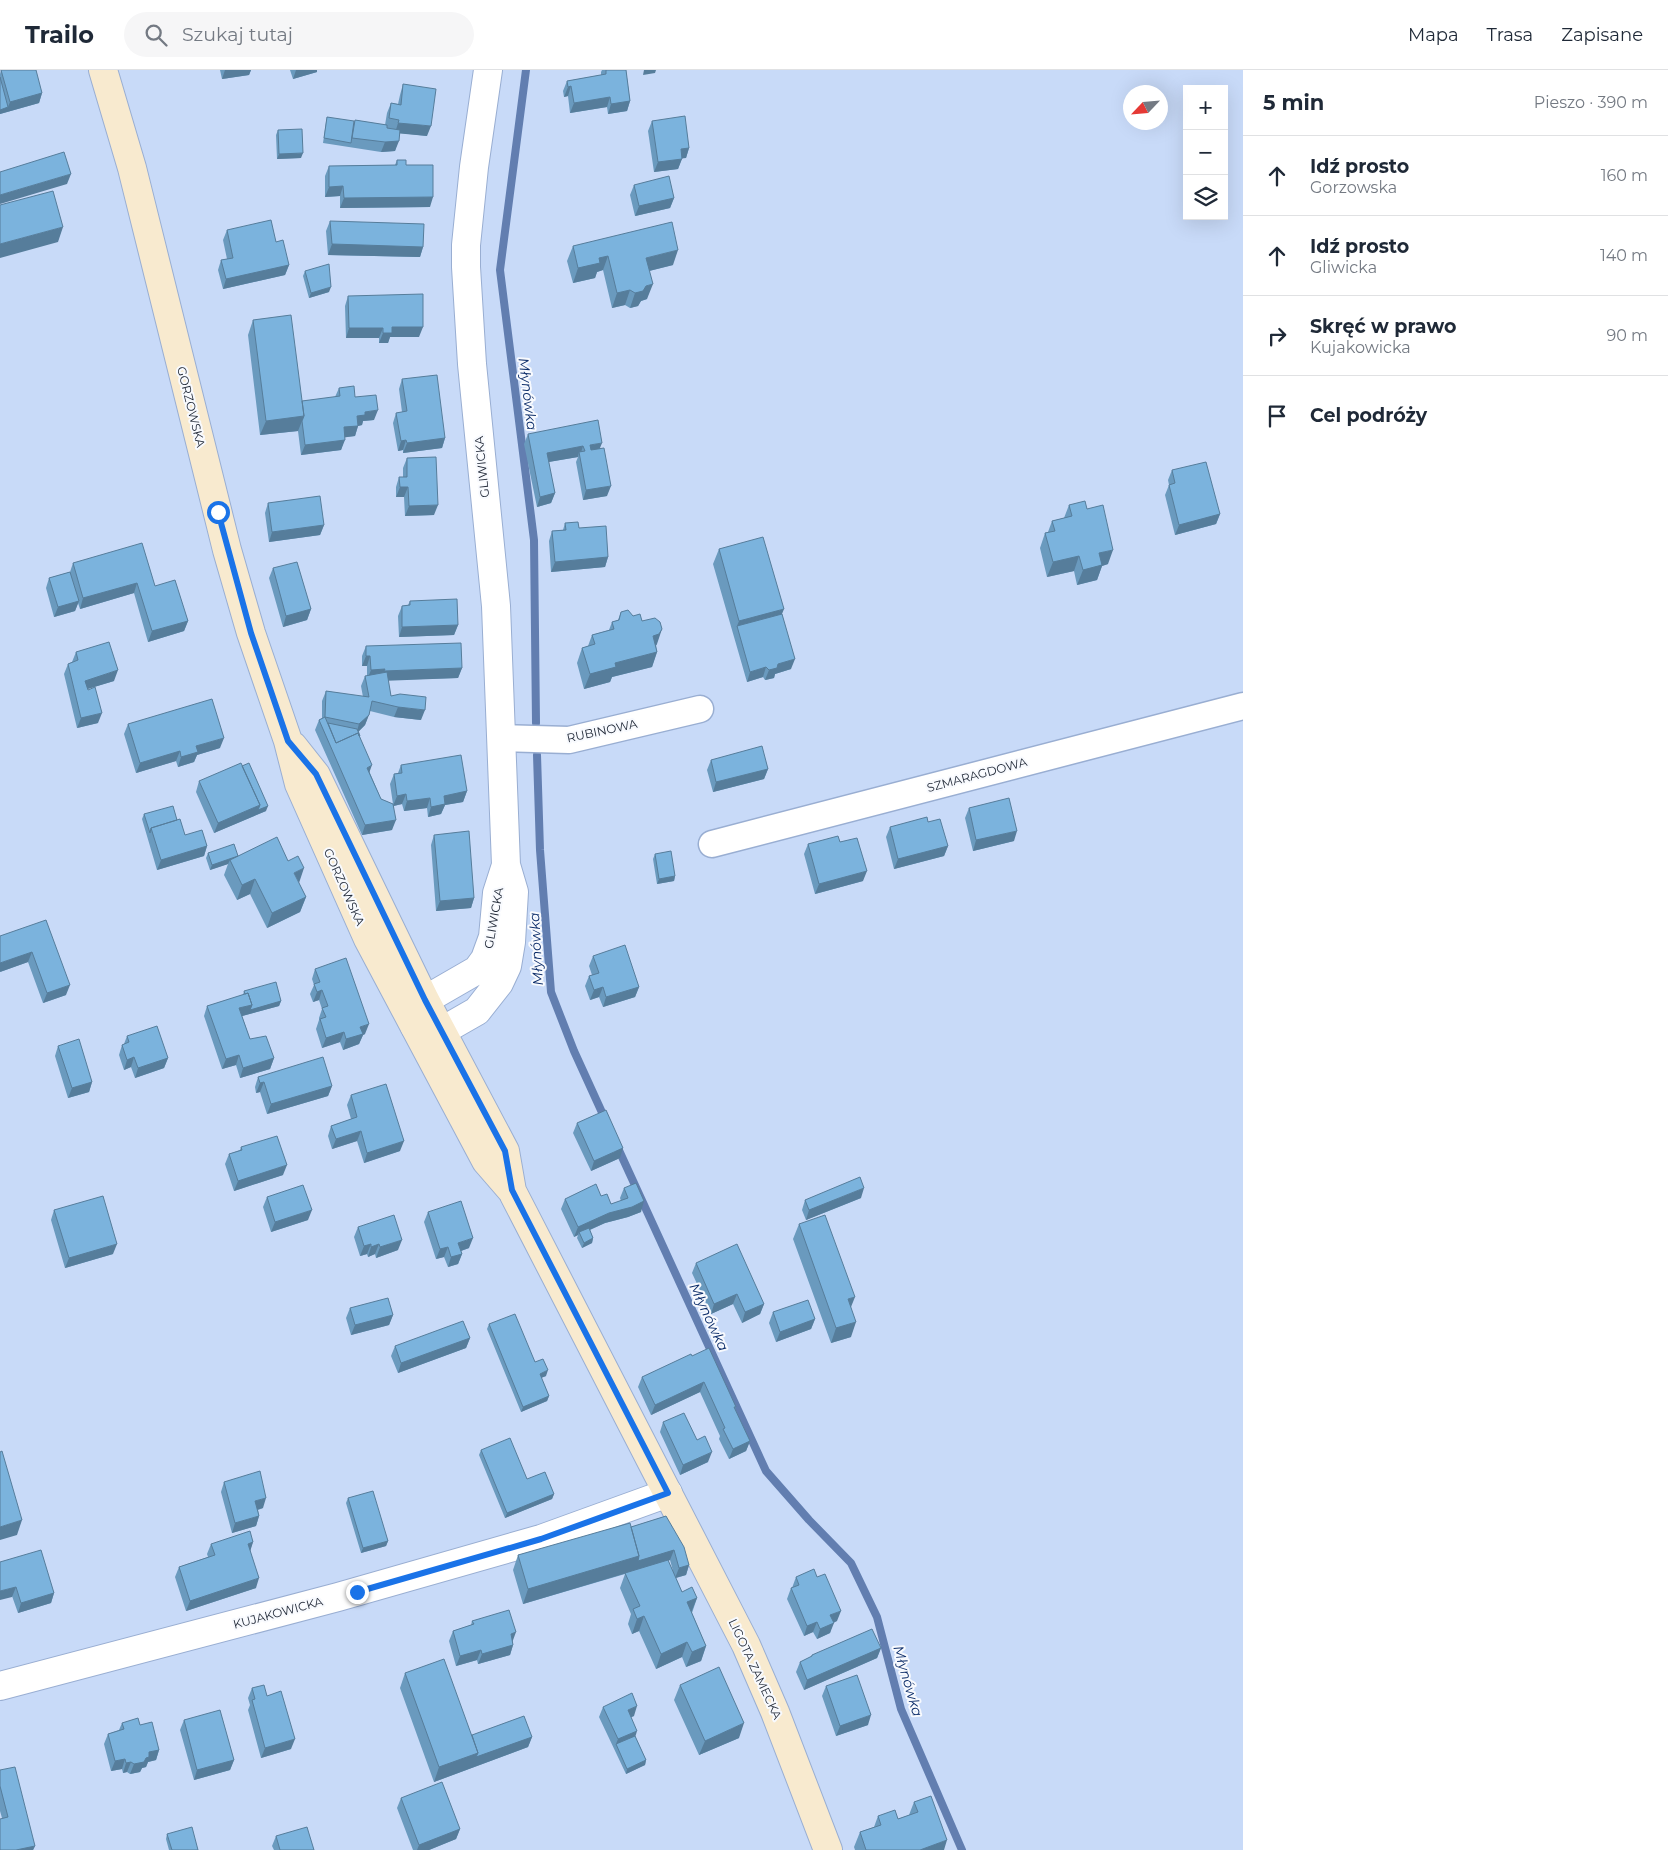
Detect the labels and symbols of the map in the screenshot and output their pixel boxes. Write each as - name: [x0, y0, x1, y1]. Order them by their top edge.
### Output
- north arrow: [1123, 85, 1168, 130]
- water label: Młynówka: [515, 357, 541, 431]
- street label: GORZOWSKA: [174, 365, 209, 449]
- street label: GLIWICKA: [471, 435, 492, 499]
- route start: [207, 501, 230, 524]
- street label: RUBINOWA: [565, 716, 639, 745]
- street label: SZMARAGDOWA: [925, 754, 1029, 795]
- street label: GORZOWSKA: [321, 846, 368, 928]
- street label: GLIWICKA: [481, 886, 506, 950]
- water label: Młynówka: [525, 912, 547, 986]
- water label: Młynówka: [685, 1280, 733, 1354]
- route end: [346, 1581, 369, 1604]
- street label: KUJAKOWICKA: [231, 1593, 325, 1632]
- street label: LIGOTA ZAMECKA: [726, 1616, 786, 1722]
- water label: Młynówka: [889, 1643, 927, 1719]

